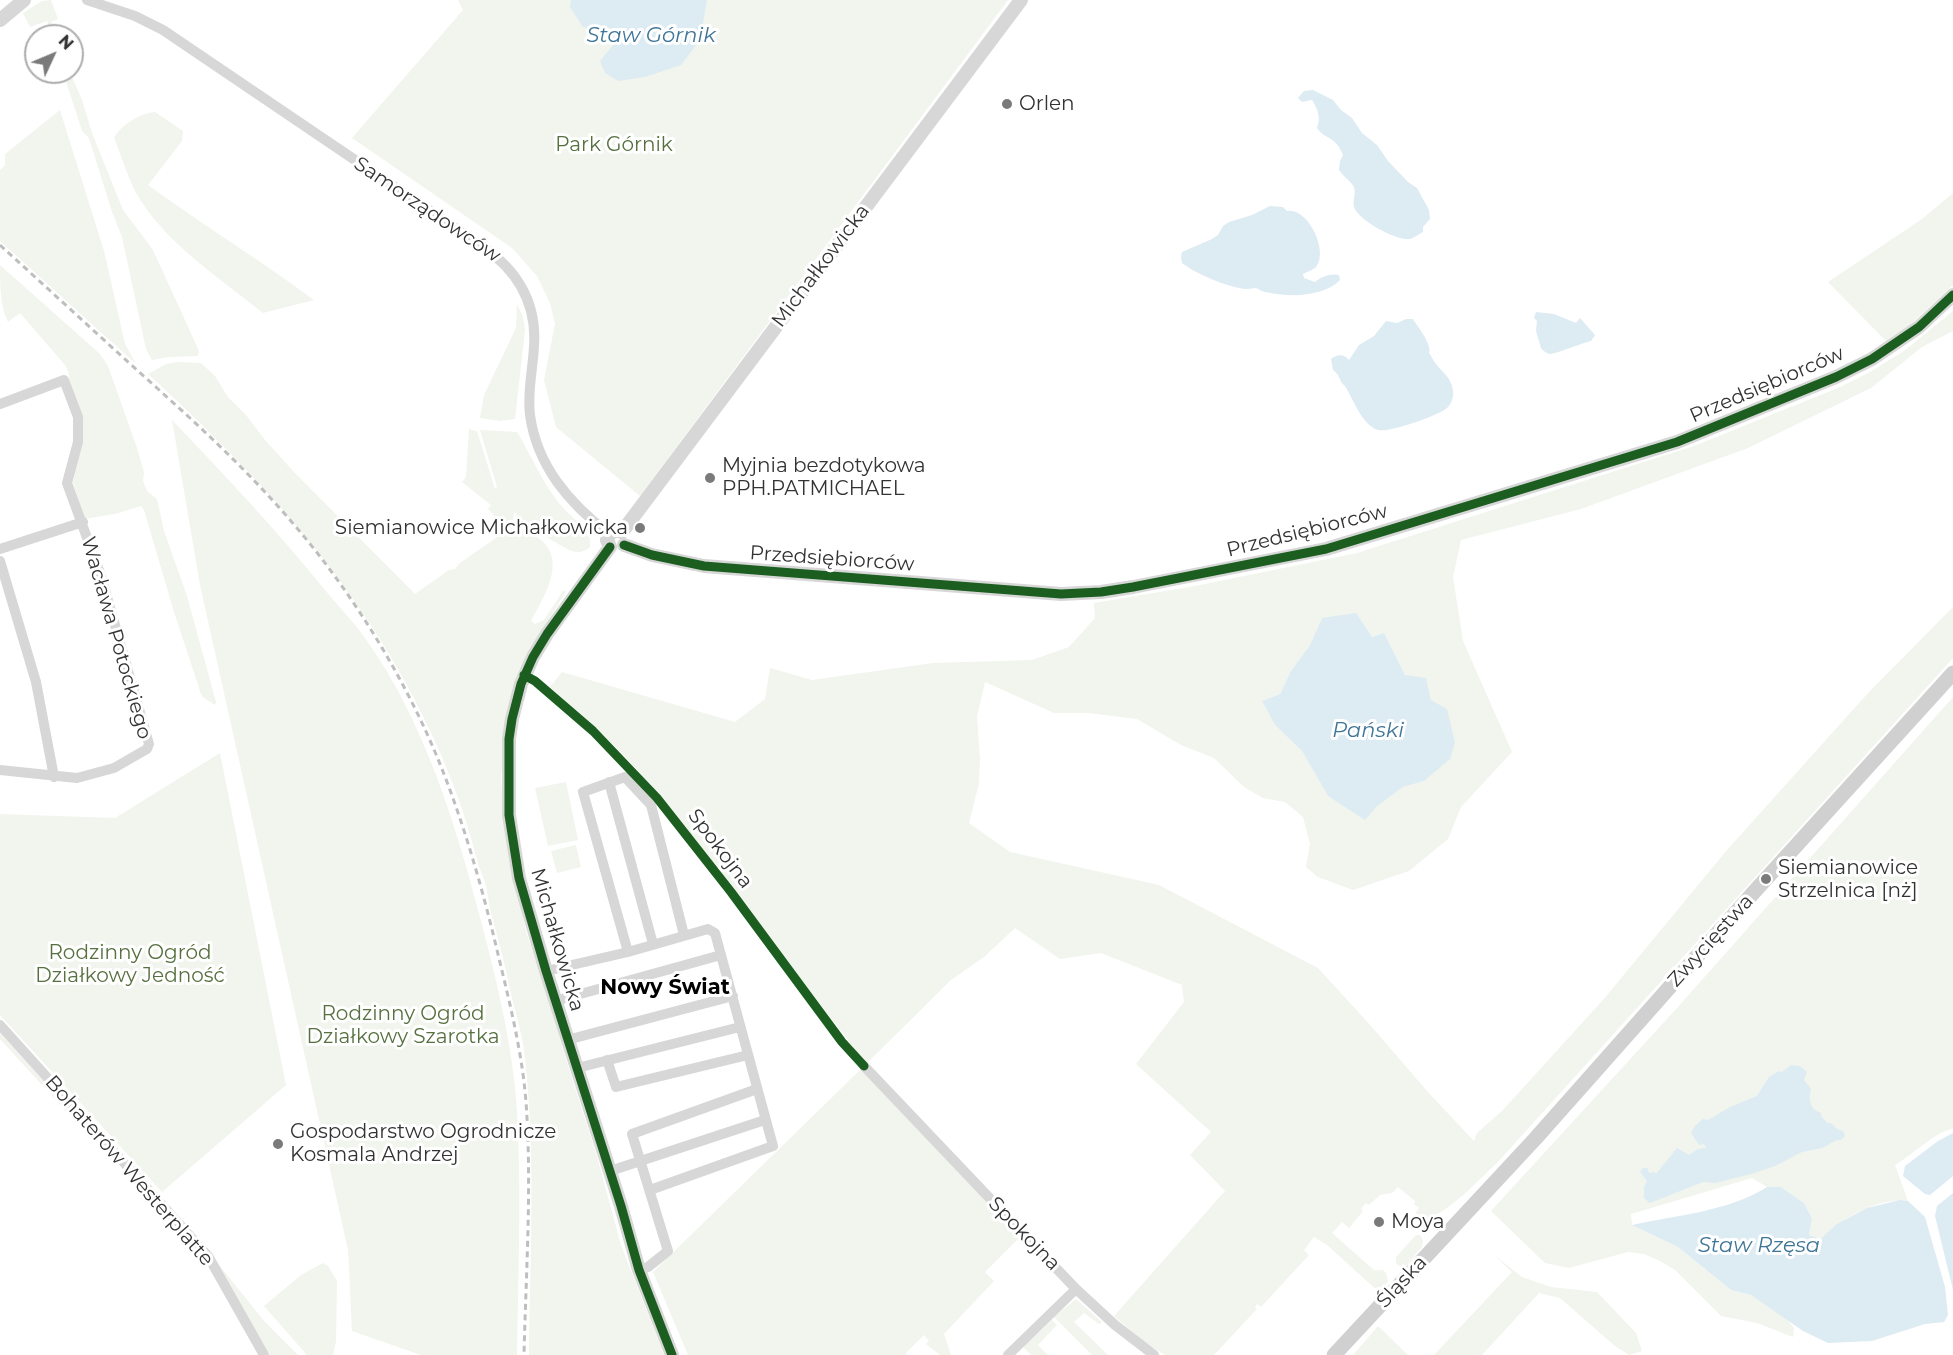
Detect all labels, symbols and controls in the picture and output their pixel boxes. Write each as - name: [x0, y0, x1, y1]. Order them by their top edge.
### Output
- water label: Staw Górnik: [586, 23, 716, 49]
- north arrow: [24, 24, 84, 84]
- text: N: [55, 31, 77, 54]
- place label: Orlen: [1019, 92, 1075, 116]
- marker: Orlen: [1000, 97, 1014, 111]
- park label: Park Górnik: [555, 133, 673, 157]
- street label: Samorządowców: [349, 152, 505, 268]
- street label: Michałkowicka: [767, 200, 875, 332]
- street label: Przedsiębiorców: [1686, 342, 1848, 428]
- place label: Myjnia bezdotykowa PPH.PATMICHAEL: [722, 454, 926, 501]
- marker: Myjnia bezdotykowa PPH.PATMICHAEL: [703, 471, 717, 485]
- street label: Przedsiębiorców: [1224, 499, 1390, 563]
- place label: Siemianowice Michałkowicka: [335, 516, 628, 540]
- marker: Siemianowice Michałkowicka: [633, 521, 647, 535]
- street label: Wacława Potockiego: [76, 534, 156, 742]
- street label: Przedsiębiorców: [749, 541, 915, 577]
- water label: Pański: [1332, 718, 1404, 744]
- street label: Spokojna: [682, 805, 758, 893]
- place label: Siemianowice Strzelnica [nż]: [1778, 856, 1918, 903]
- street label: Michałkowicka: [525, 866, 589, 1014]
- marker: Siemianowice Strzelnica [nż]: [1759, 872, 1773, 886]
- street label: Zwycięstwa: [1663, 890, 1759, 992]
- park label: Rodzinny Ogród Działkowy Jedność: [35, 941, 225, 988]
- district label: Nowy Świat: [600, 975, 730, 1001]
- park label: Rodzinny Ogród Działkowy Szarotka: [306, 1002, 500, 1049]
- street label: Bohaterów Westerplatte: [40, 1071, 218, 1271]
- place label: Gospodarstwo Ogrodnicze Kosmala Andrzej: [290, 1120, 556, 1167]
- marker: Gospodarstwo Ogrodnicze Kosmala Andrzej: [271, 1137, 285, 1151]
- street label: Spokojna: [983, 1192, 1065, 1276]
- place label: Moya: [1391, 1210, 1445, 1234]
- marker: Moya: [1372, 1215, 1386, 1229]
- water label: Staw Rzęsa: [1698, 1233, 1820, 1259]
- street label: Śląska: [1372, 1251, 1432, 1313]

